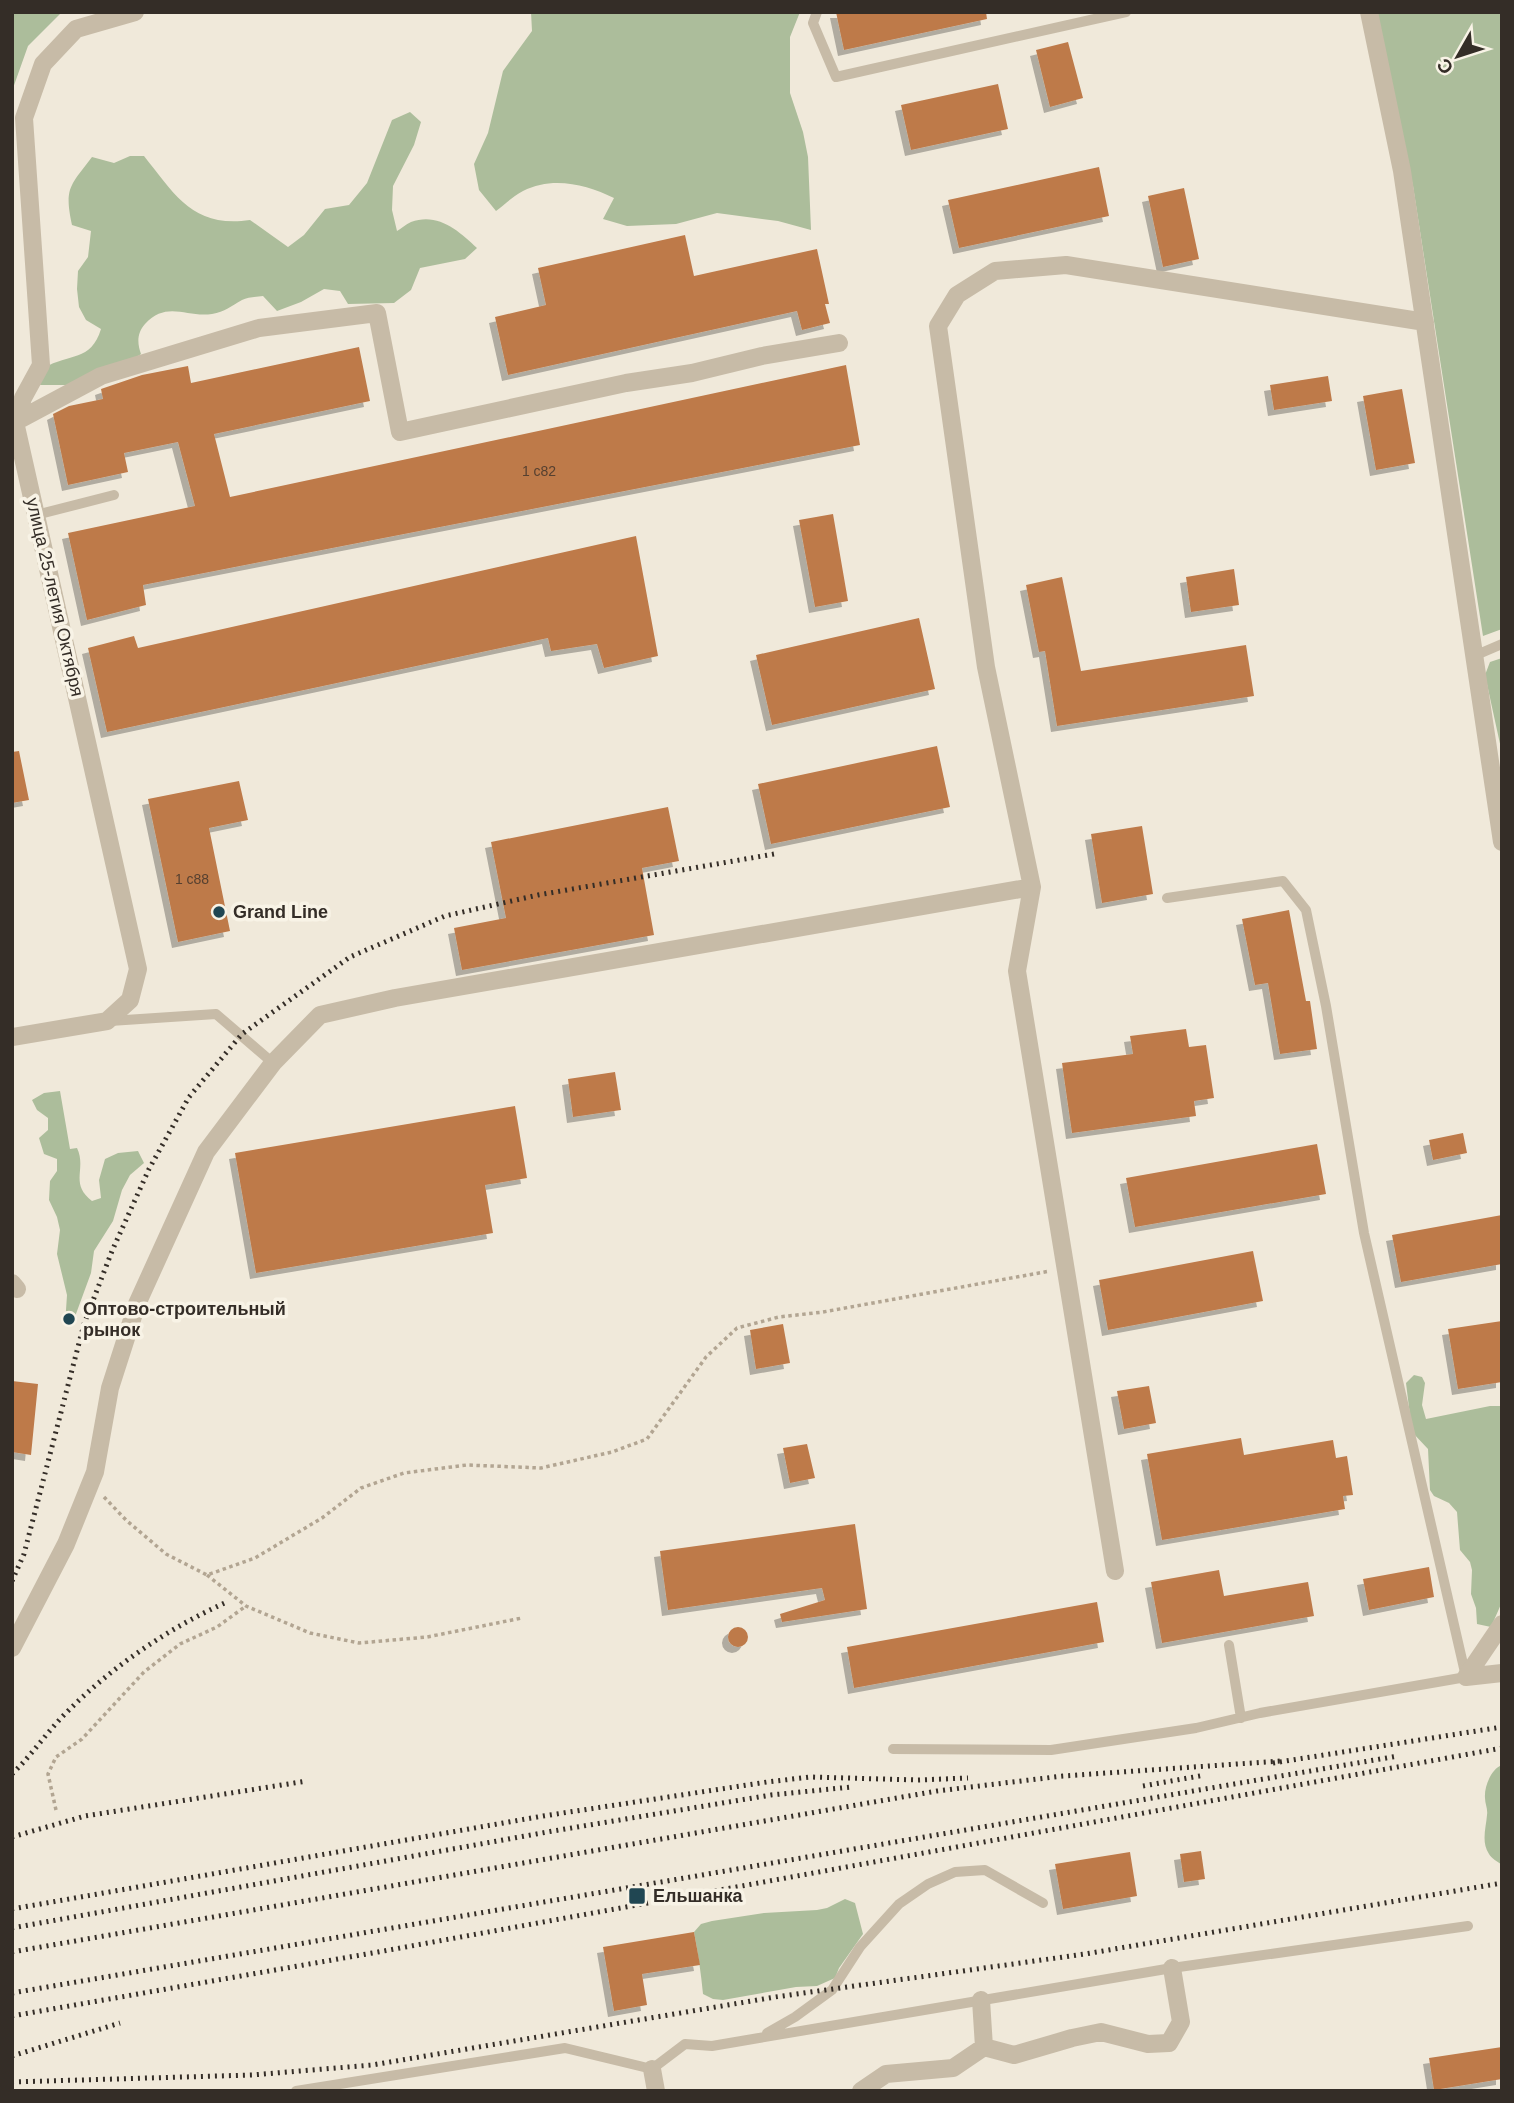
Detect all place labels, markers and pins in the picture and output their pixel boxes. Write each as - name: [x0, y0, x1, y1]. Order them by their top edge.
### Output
- place label: Grand Line: [233, 902, 328, 922]
- marker: Grand Line: [211, 904, 227, 920]
- place label: Оптово-строительный рынок: [83, 1299, 286, 1340]
- marker: Оптово-строительный рынок: [61, 1311, 77, 1327]
- marker: Ельшанка: [627, 1886, 647, 1906]
- place label: Ельшанка: [653, 1886, 743, 1906]

